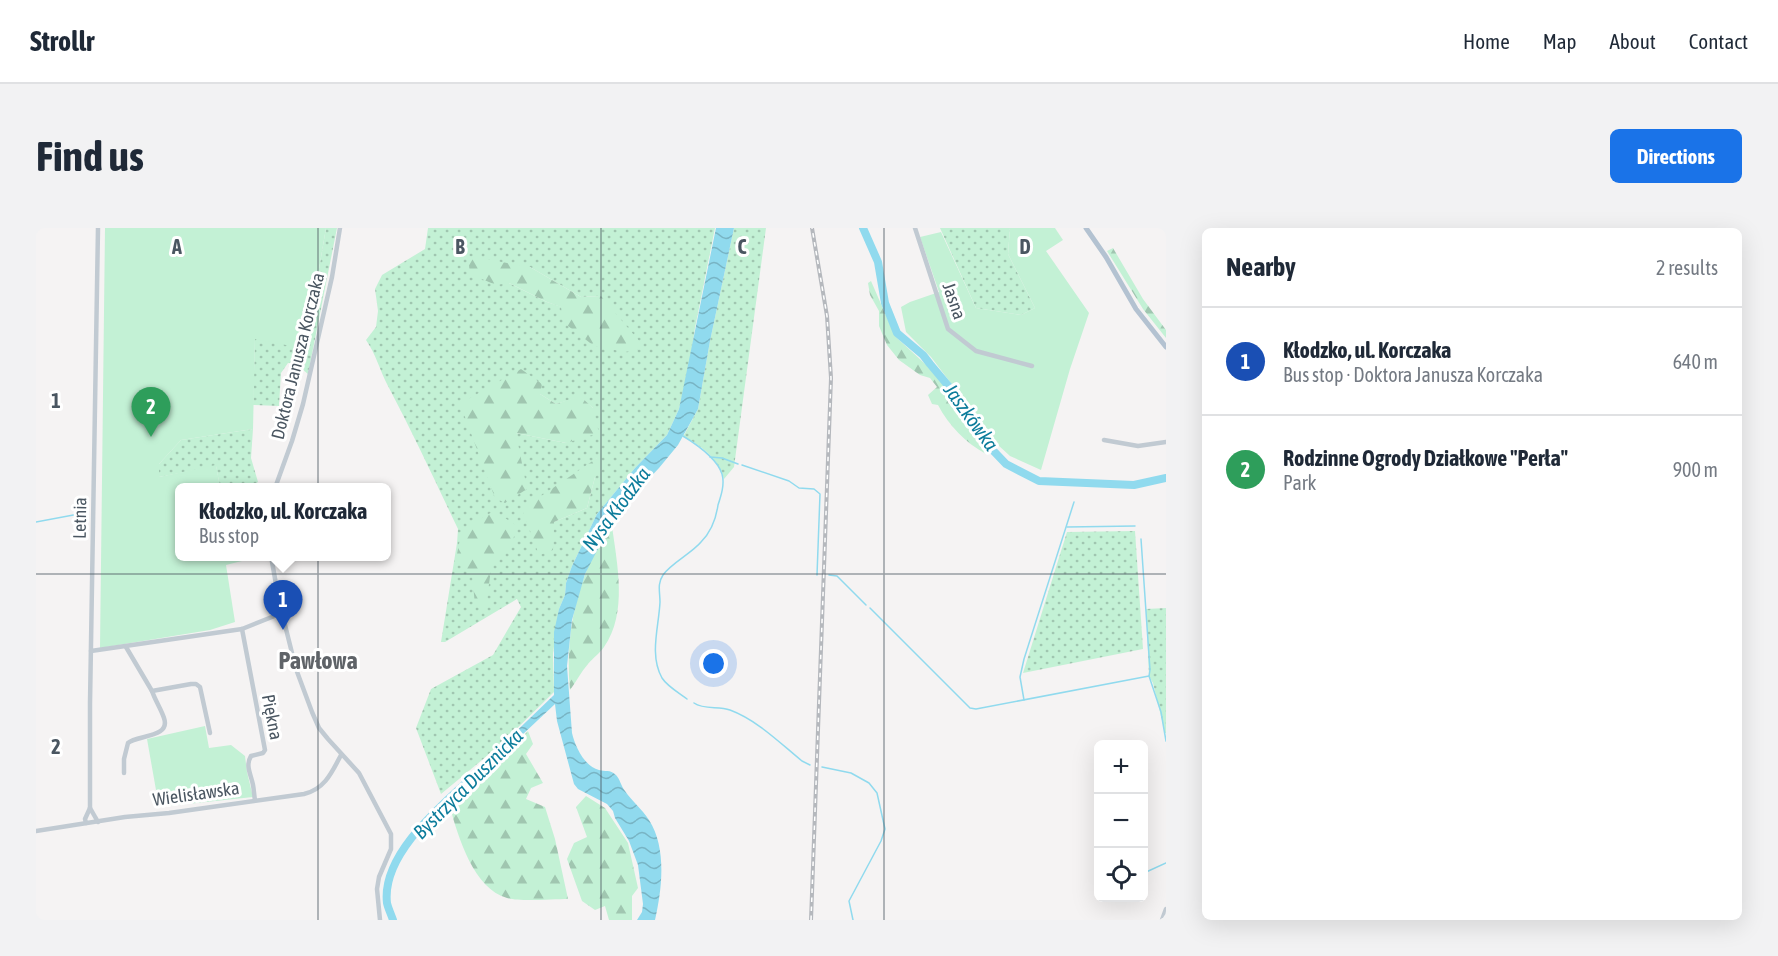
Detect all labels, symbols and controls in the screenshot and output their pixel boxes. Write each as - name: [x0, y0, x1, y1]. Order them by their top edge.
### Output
- text: Strollr: [30, 25, 94, 57]
- text: Home: [1463, 29, 1510, 53]
- text: Map: [1543, 29, 1577, 53]
- text: About: [1610, 29, 1656, 53]
- text: Contact: [1689, 29, 1748, 53]
- button: Directions: [1610, 129, 1742, 183]
- text: Find us: [36, 132, 144, 180]
- text: A: [171, 235, 182, 258]
- text: B: [455, 235, 465, 258]
- text: C: [738, 235, 747, 258]
- text: D: [1019, 235, 1031, 258]
- text: Nearby: [1226, 252, 1296, 282]
- text: 2 results: [1656, 256, 1718, 279]
- street label: Doktora Janusza Korczaka: [267, 270, 328, 441]
- street label: Jasna: [938, 280, 971, 322]
- text: Kłodzko, ul. Korczaka: [1283, 337, 1451, 363]
- text: 1: [1241, 350, 1250, 373]
- text: 640 m: [1673, 350, 1718, 373]
- text: Bus stop · Doktora Janusza Korczaka: [1283, 363, 1543, 386]
- water label: Jaszkówka: [939, 378, 1003, 455]
- pin: 2: [132, 388, 170, 437]
- text: 1: [51, 389, 61, 412]
- text: Rodzinne Ogrody Działkowe "Perła": [1283, 445, 1568, 471]
- text: 2: [1241, 458, 1250, 481]
- text: 900 m: [1673, 458, 1718, 481]
- water label: Nysa Kłodzka: [577, 463, 654, 555]
- text: Park: [1283, 471, 1316, 494]
- popup: [175, 483, 391, 561]
- street label: Letnia: [69, 497, 90, 539]
- text: Kłodzko, ul. Korczaka: [199, 498, 367, 524]
- text: Bus stop: [199, 524, 259, 547]
- pin: 1: [264, 580, 302, 630]
- district label: Pawłowa: [278, 647, 358, 674]
- your location: [699, 649, 728, 678]
- street label: Piękna: [258, 692, 287, 741]
- water label: Bystrzyca Dusznicka: [408, 724, 527, 843]
- text: 2: [51, 735, 61, 758]
- map controls: [1094, 740, 1148, 902]
- button: +: [1094, 740, 1148, 794]
- street label: Wielisławska: [151, 777, 241, 810]
- button: −: [1094, 794, 1148, 848]
- button: locate: [1094, 848, 1148, 902]

